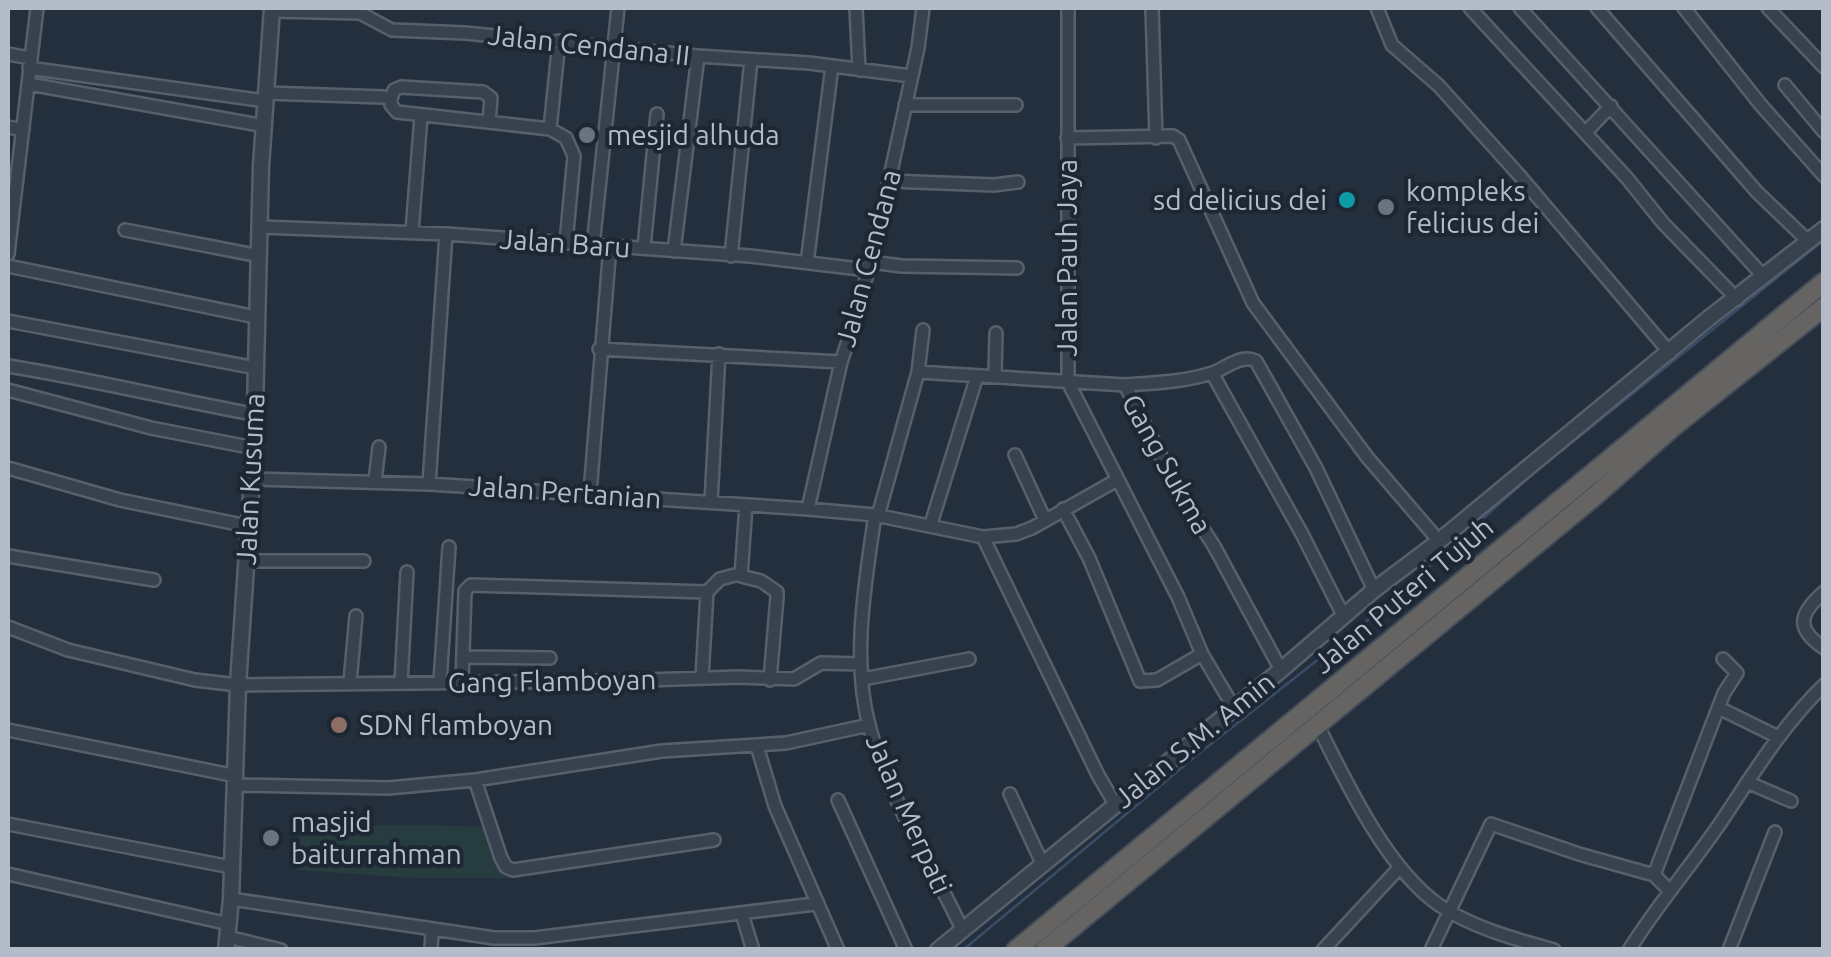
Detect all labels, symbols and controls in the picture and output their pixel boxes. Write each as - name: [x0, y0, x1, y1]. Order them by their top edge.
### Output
- street label: Jalan Cendana II: [487, 18, 692, 71]
- place label: mesjid alhuda: [607, 119, 780, 150]
- marker: mesjid alhuda: [576, 124, 598, 146]
- street label: Jalan Pauh Jaya: [1051, 159, 1082, 357]
- street label: Jalan Cendana: [829, 166, 906, 350]
- place label: kompleks felicius dei: [1406, 175, 1539, 238]
- place label: sd delicius dei: [1153, 184, 1327, 215]
- marker: sd delicius dei: [1336, 189, 1358, 211]
- marker: kompleks felicius dei: [1375, 196, 1397, 218]
- street label: Jalan Baru: [499, 222, 632, 263]
- street label: Gang Sukma: [1116, 389, 1219, 539]
- street label: Jalan Kusuma: [230, 392, 269, 566]
- street label: Jalan Pertanian: [468, 469, 662, 514]
- street label: Jalan Puteri Tujuh: [1307, 510, 1499, 679]
- street label: Gang Flamboyan: [447, 663, 657, 698]
- street label: Jalan S.M. Amin: [1107, 666, 1280, 814]
- place label: SDN flamboyan: [359, 709, 553, 740]
- marker: SDN flamboyan: [328, 714, 350, 736]
- street label: Jalan Merpati: [860, 729, 958, 898]
- place label: masjid baiturrahman: [291, 806, 462, 869]
- marker: masjid baiturrahman: [260, 827, 282, 849]

